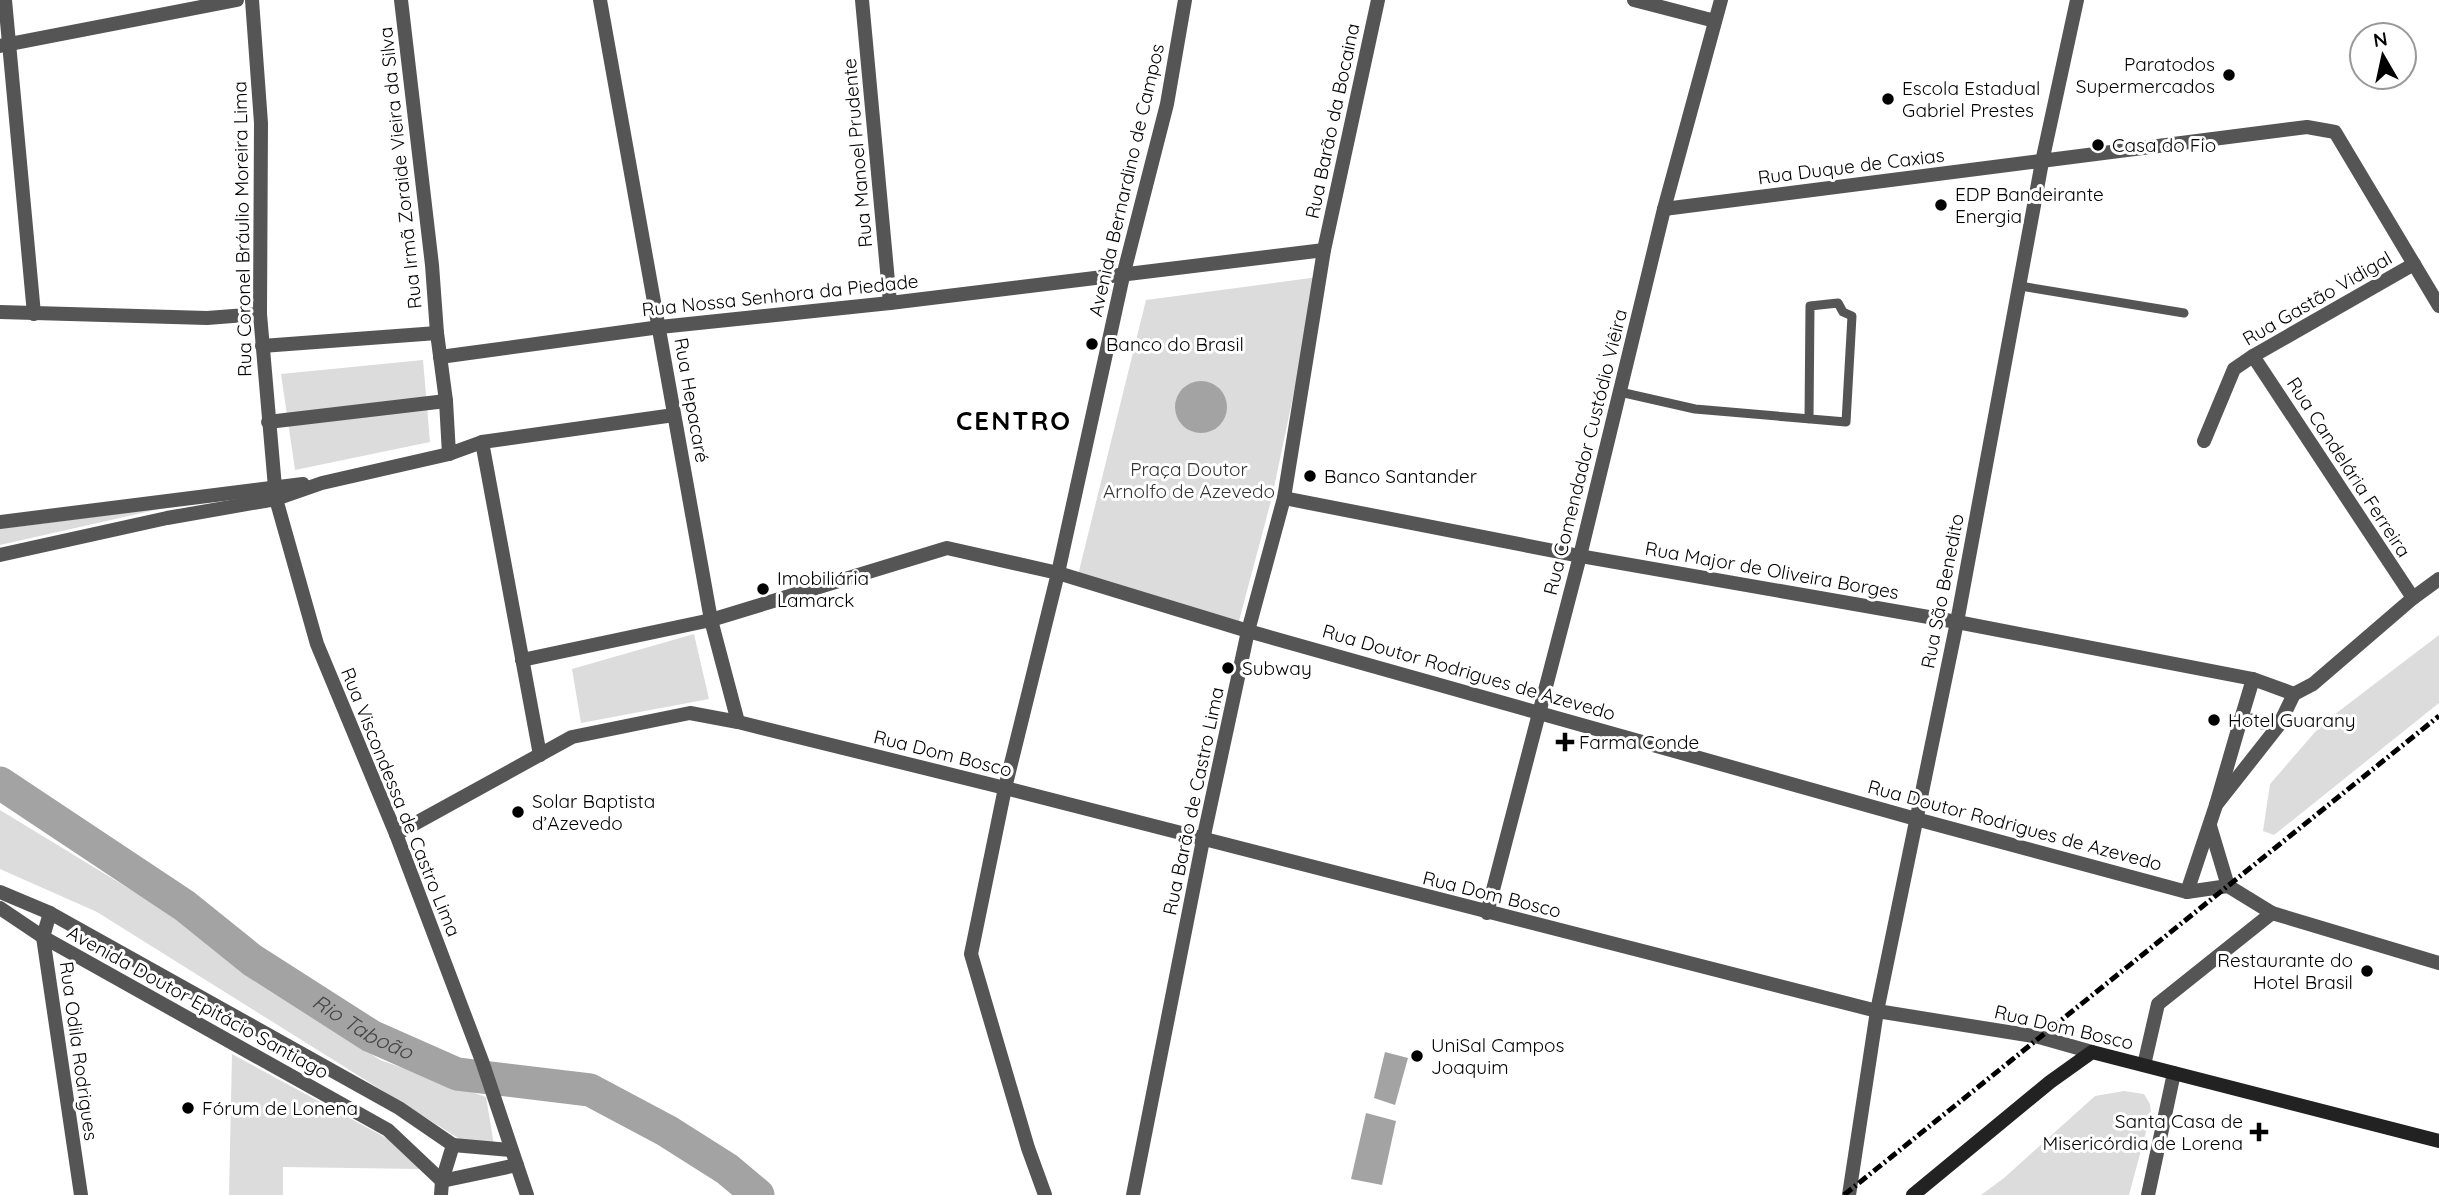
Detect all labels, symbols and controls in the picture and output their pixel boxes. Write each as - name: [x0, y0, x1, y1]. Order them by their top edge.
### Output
- street label: Rua Barão da Bocaina: [1300, 21, 1364, 221]
- north arrow: [2348, 21, 2418, 91]
- street label: Rua Irmã Zoraide Vieira da Silva: [373, 26, 427, 310]
- text: N: [2372, 26, 2389, 52]
- street label: Avenida Bernardino de Campos: [1083, 41, 1169, 319]
- place label: Paratodos Supermercados: [2076, 52, 2215, 98]
- street label: Rua Manoel Prudente: [837, 57, 877, 249]
- marker: Paratodos Supermercados: [2221, 67, 2237, 83]
- place label: Escola Estadual Gabriel Prestes: [1902, 76, 2040, 122]
- street label: Rua Coronel Bráulio Moreira Lima: [227, 81, 257, 377]
- marker: Escola Estadual Gabriel Prestes: [1880, 91, 1896, 107]
- place label: Casa do Fio: [2112, 133, 2216, 157]
- marker: Casa do Fio: [2090, 137, 2106, 153]
- street label: Rua Duque de Caxias: [1756, 143, 1946, 189]
- place label: EDP Bandeirante Energia: [1955, 182, 2104, 228]
- marker: EDP Bandeirante Energia: [1933, 197, 1949, 213]
- street label: Rua Gastão Vidigal: [2238, 245, 2396, 351]
- street label: Rua Nossa Senhora da Piedade: [640, 269, 920, 321]
- street label: Rua Comendador Custódio Viêira: [1538, 307, 1632, 597]
- place label: Banco do Brasil: [1106, 332, 1244, 356]
- street label: Rua Hepacaré: [669, 336, 715, 464]
- marker: Banco do Brasil: [1084, 336, 1100, 352]
- street label: Rua Candelária Ferreira: [2282, 372, 2416, 562]
- district label: CENTRO: [956, 404, 1072, 437]
- park label: Praça Doutor Arnolfo de Azevedo: [1103, 457, 1275, 503]
- place label: Banco Santander: [1324, 464, 1478, 488]
- marker: Banco Santander: [1302, 468, 1318, 484]
- street label: Rua São Benedito: [1915, 512, 1969, 670]
- street label: Rua Major de Oliveira Borges: [1643, 536, 1901, 604]
- place label: Imobiliária Lamarck: [777, 566, 869, 612]
- marker: Imobiliária Lamarck: [755, 581, 771, 597]
- street label: Rua Doutor Rodrigues de Azevedo: [1320, 619, 1618, 725]
- place label: Subway: [1242, 656, 1312, 680]
- marker: Subway: [1220, 660, 1236, 676]
- street label: Rua Viscondessa de Castro Lima: [336, 664, 466, 940]
- street label: Rua Barão de Castro Lima: [1157, 685, 1229, 917]
- place label: Hotel Guarany: [2228, 708, 2356, 732]
- marker: Hotel Guarany: [2206, 712, 2222, 728]
- street label: Rua Dom Bosco: [871, 724, 1015, 782]
- place label: Farma Conde: [1579, 730, 1699, 754]
- marker: Farma Conde: [1557, 734, 1573, 750]
- street label: Rua Doutor Rodrigues de Azevedo: [1865, 774, 2165, 876]
- place label: Solar Baptista d’Azevedo: [532, 789, 655, 835]
- marker: Solar Baptista d’Azevedo: [510, 804, 526, 820]
- street label: Rua Dom Bosco: [1420, 865, 1564, 923]
- street label: Avenida Doutor Epitácio Santiago: [63, 920, 333, 1084]
- place label: Restaurante do Hotel Brasil: [2217, 948, 2353, 994]
- street label: Rua Odila Rodrigues: [55, 960, 103, 1142]
- marker: Restaurante do Hotel Brasil: [2359, 963, 2375, 979]
- water label: Rio Taboão: [308, 988, 418, 1065]
- street label: Rua Dom Bosco: [1992, 999, 2136, 1055]
- place label: UniSal Campos Joaquim: [1431, 1033, 1565, 1079]
- marker: UniSal Campos Joaquim: [1409, 1048, 1425, 1064]
- place label: Fórum de Lonena: [202, 1096, 358, 1120]
- marker: Fórum de Lonena: [180, 1100, 196, 1116]
- place label: Santa Casa de Misericórdia de Lorena: [2043, 1109, 2243, 1155]
- marker: Santa Casa de Misericórdia de Lorena: [2249, 1122, 2269, 1142]

